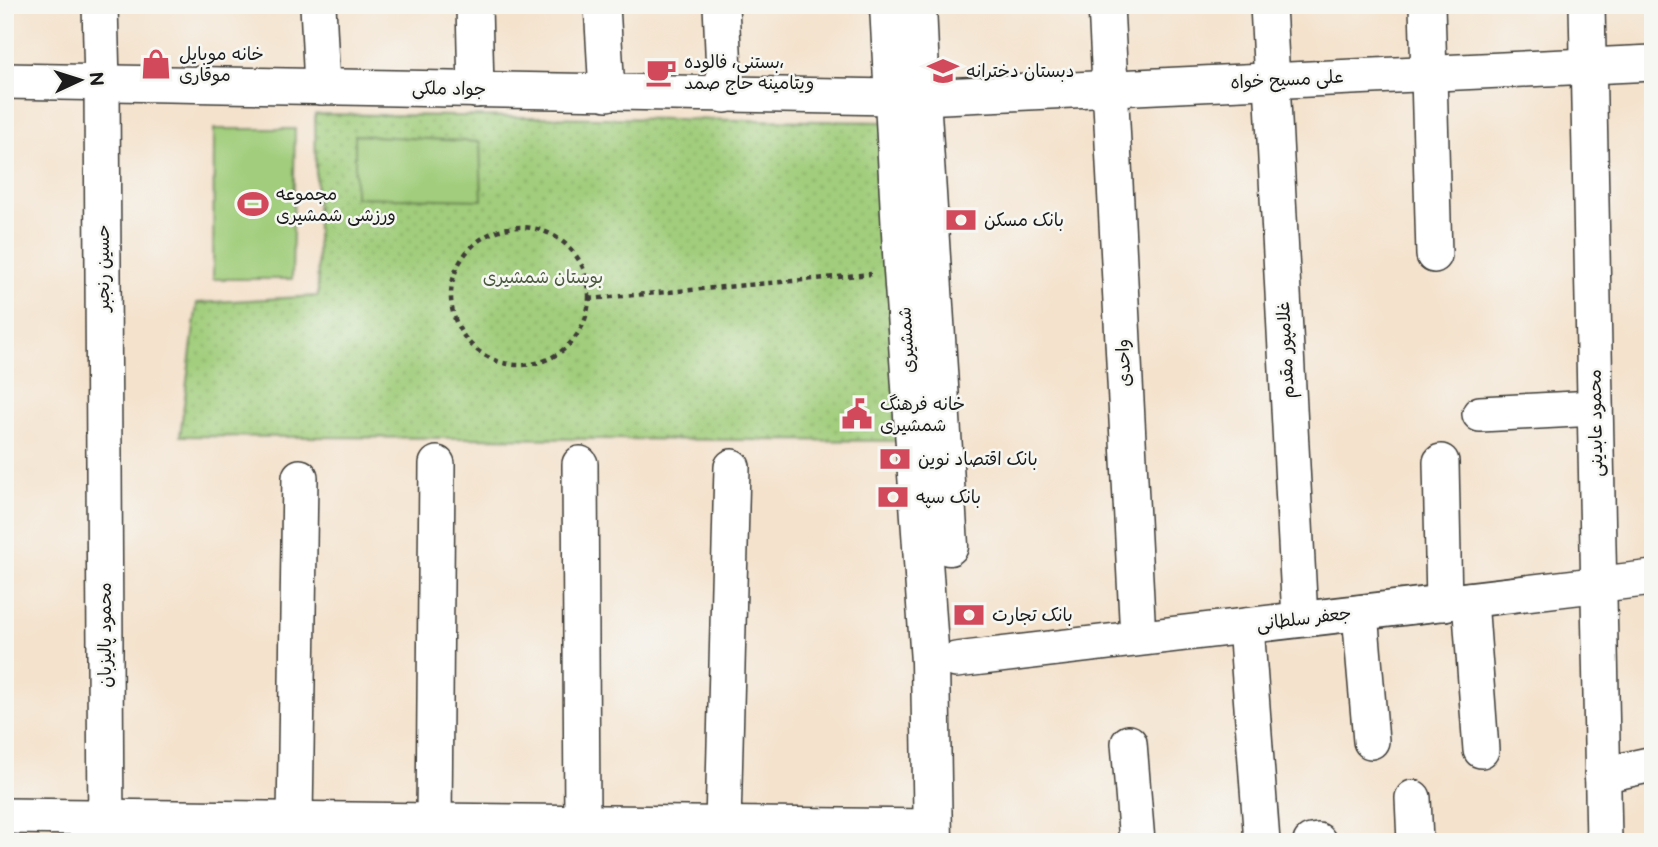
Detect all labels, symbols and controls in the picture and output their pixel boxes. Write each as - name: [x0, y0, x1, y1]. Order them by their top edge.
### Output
- place label: خانه موبایل موقاری: [179, 44, 264, 86]
- north arrow: [46, 46, 116, 116]
- shop icon: خانه موبایل موقاری: [139, 47, 173, 81]
- place label: بستنی، فالوده، ویتامینه حاج صمد: [684, 52, 814, 95]
- school or university icon: دبستان دخترانه: [926, 54, 960, 88]
- cafe icon: بستنی، فالوده، ویتامینه حاج صمد: [644, 55, 678, 89]
- place label: دبستان دخترانه: [966, 61, 1075, 82]
- street label: علی مسیح خواه: [1230, 67, 1344, 94]
- text: N: [83, 71, 107, 87]
- street label: جواد ملکی: [412, 78, 486, 100]
- place label: مجموعه ورزشی شمشیری: [276, 184, 396, 226]
- sports icon: مجموعه ورزشی شمشیری: [236, 187, 270, 221]
- bank icon: بانک مسکن: [944, 203, 978, 237]
- place label: بانک مسکن: [984, 210, 1064, 231]
- street label: حسین رنجبر: [93, 224, 114, 314]
- park label: بوستان شمشیری: [483, 267, 603, 288]
- street label: غلامپور مقدم: [1273, 301, 1302, 399]
- street label: شمشیری: [894, 306, 920, 374]
- street label: واحدی: [1112, 339, 1136, 387]
- street label: محمود عابدینی: [1585, 369, 1607, 477]
- place label: خانه فرهنگ شمشیری: [880, 394, 965, 436]
- public building icon: خانه فرهنگ شمشیری: [840, 397, 874, 431]
- bank icon: بانک اقتصاد نوین: [878, 442, 912, 476]
- place label: بانک اقتصاد نوین: [918, 449, 1038, 470]
- bank icon: بانک سپه: [876, 480, 910, 514]
- place label: بانک سپه: [916, 487, 981, 509]
- street label: محمود پالیزبان: [95, 582, 117, 688]
- bank icon: بانک تجارت: [952, 598, 986, 632]
- street label: جعفر سلطانی: [1255, 603, 1353, 635]
- place label: بانک تجارت: [992, 605, 1073, 626]

